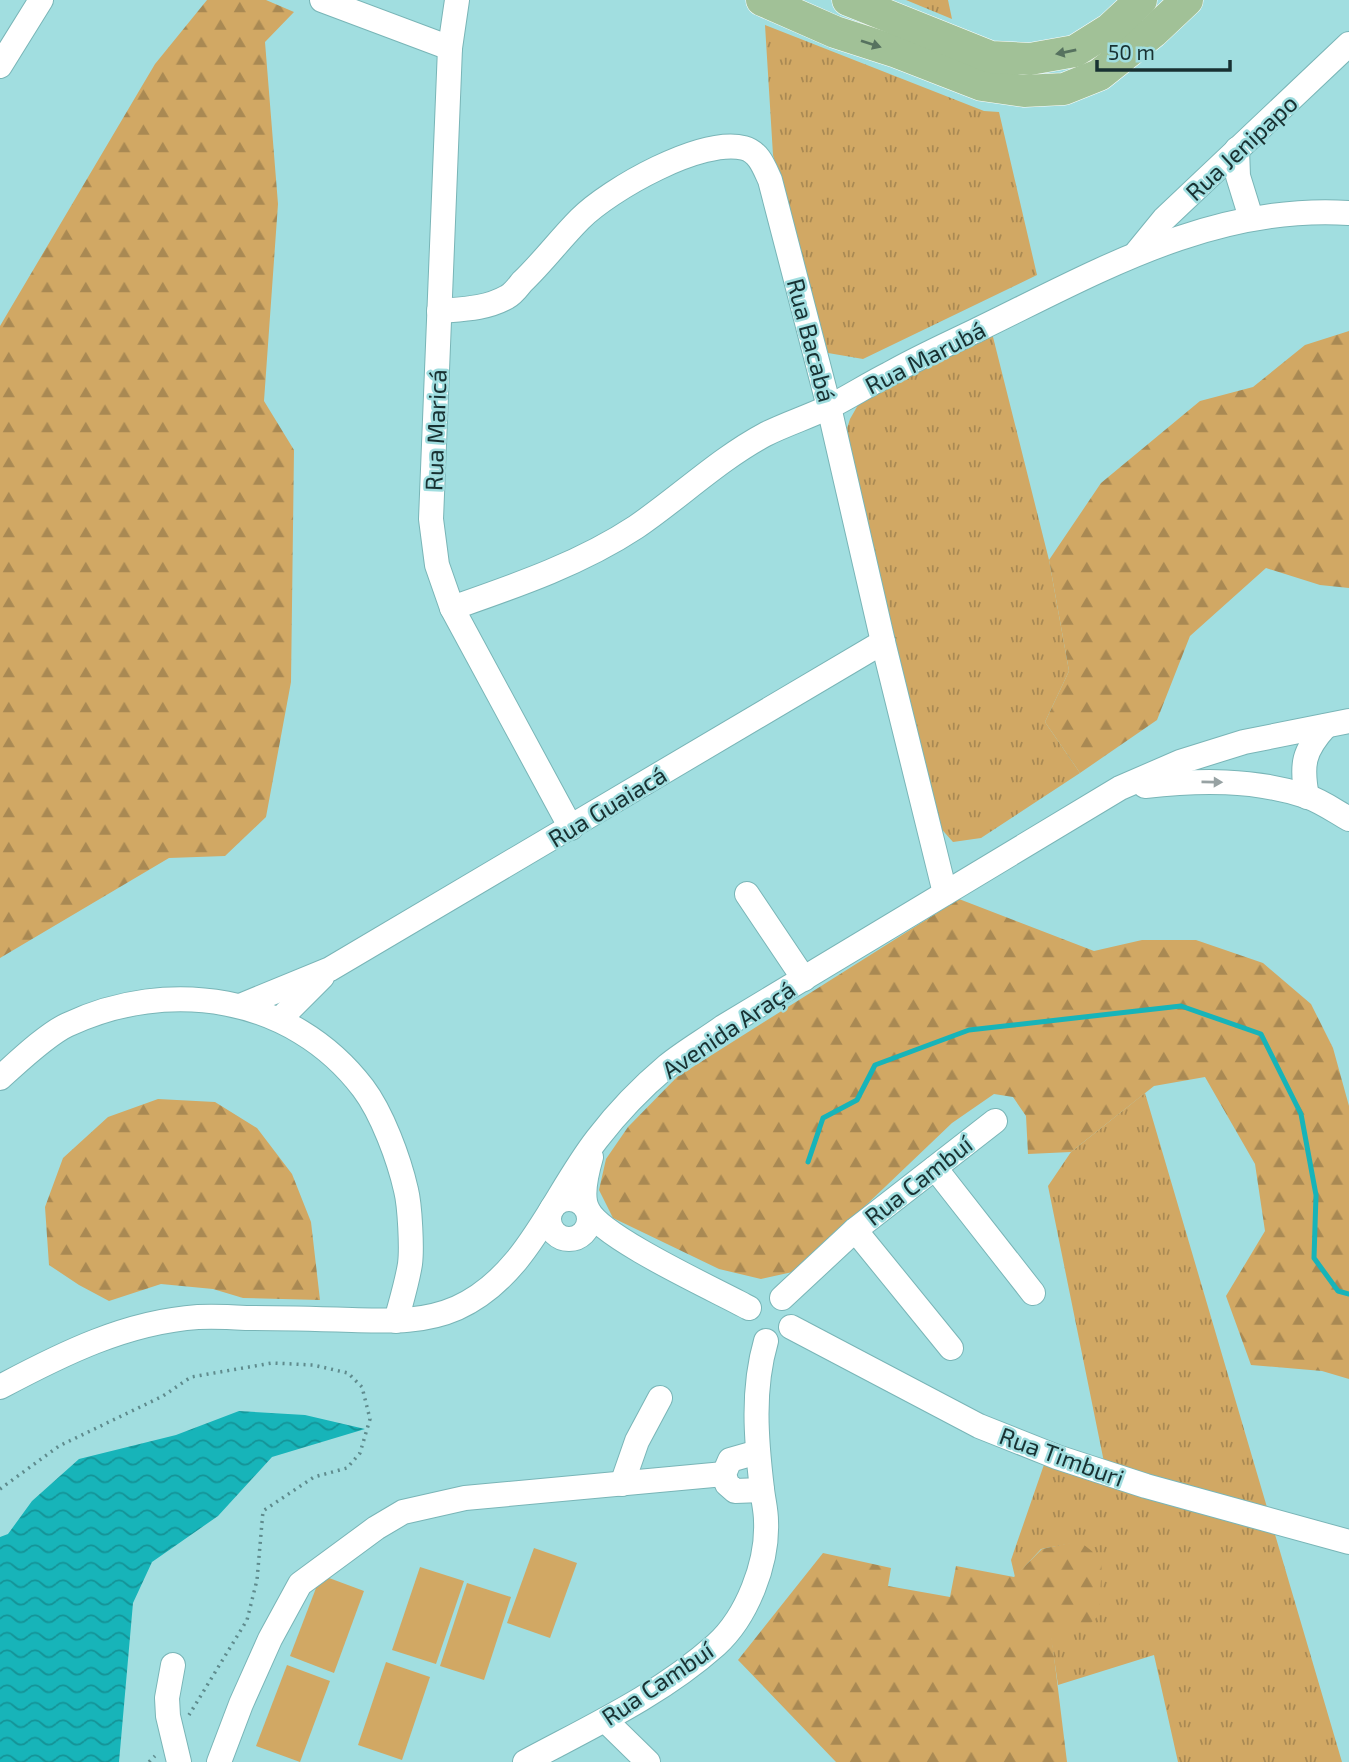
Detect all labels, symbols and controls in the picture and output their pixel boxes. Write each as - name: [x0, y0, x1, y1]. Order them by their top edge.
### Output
- scale bar: [1097, 28, 1230, 72]
- one-way arrow: [860, 39, 881, 50]
- text: 50 m: [1108, 39, 1155, 64]
- one-way arrow: [1055, 47, 1077, 58]
- street label: Rua Jenipapo: [1179, 88, 1303, 206]
- street label: Rua Bacabá: [782, 275, 842, 405]
- street label: Rua Marubá: [860, 314, 990, 400]
- street label: Rua Maricá: [418, 369, 452, 491]
- street label: Rua Guaiacá: [543, 759, 671, 853]
- one-way arrow: [1201, 776, 1223, 787]
- street label: Avenida Araçá: [656, 974, 801, 1085]
- street label: Rua Cambuí: [859, 1128, 978, 1231]
- street label: Rua Timburi: [996, 1420, 1128, 1492]
- street label: Rua Cambuí: [596, 1635, 719, 1731]

